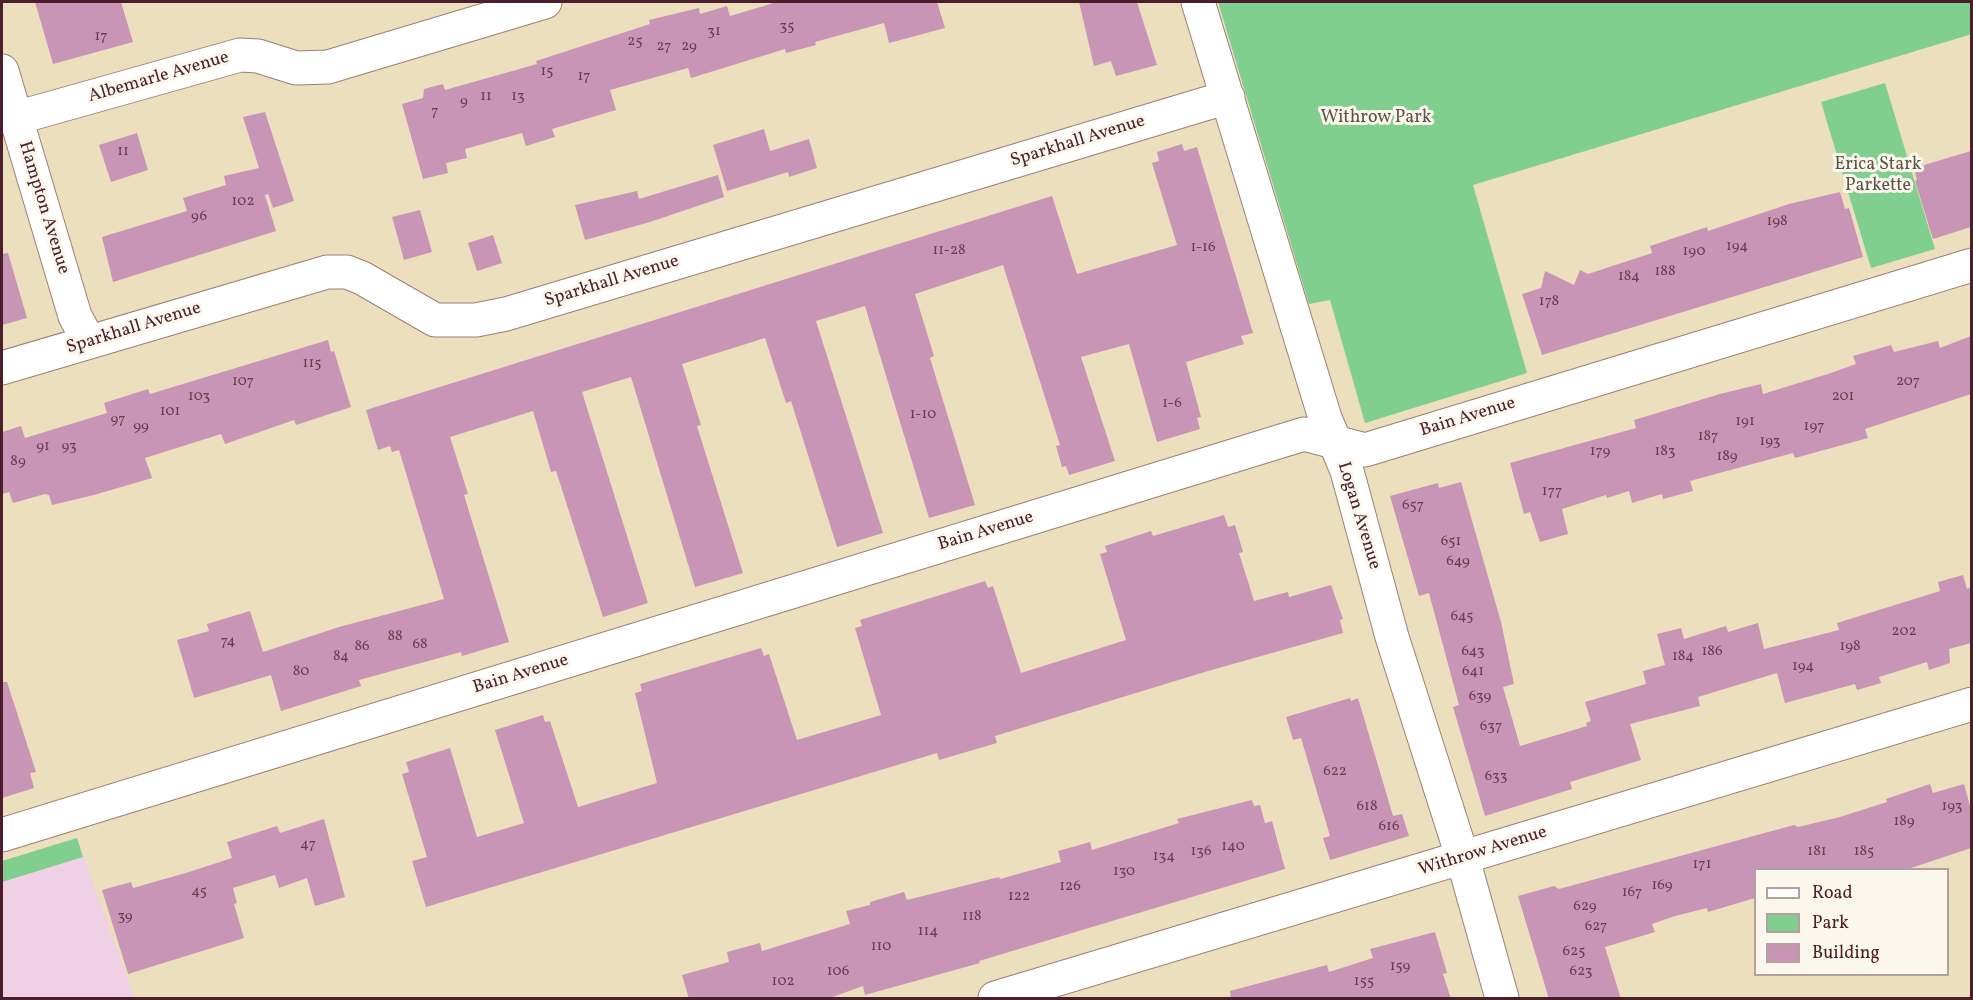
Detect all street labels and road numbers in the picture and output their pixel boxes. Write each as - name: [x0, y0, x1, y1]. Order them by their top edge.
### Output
- street label: Albemarle Avenue: [86, 48, 232, 108]
- street label: Sparkhall Avenue: [1008, 111, 1148, 173]
- street label: Hampton Avenue: [13, 139, 73, 277]
- street label: Sparkhall Avenue: [542, 251, 682, 313]
- street label: Sparkhall Avenue: [64, 298, 204, 360]
- street label: Bain Avenue: [1418, 393, 1518, 443]
- street label: Logan Avenue: [1331, 460, 1385, 572]
- street label: Bain Avenue: [936, 507, 1036, 557]
- street label: Bain Avenue: [471, 650, 571, 700]
- street label: Withrow Avenue: [1416, 822, 1550, 882]

